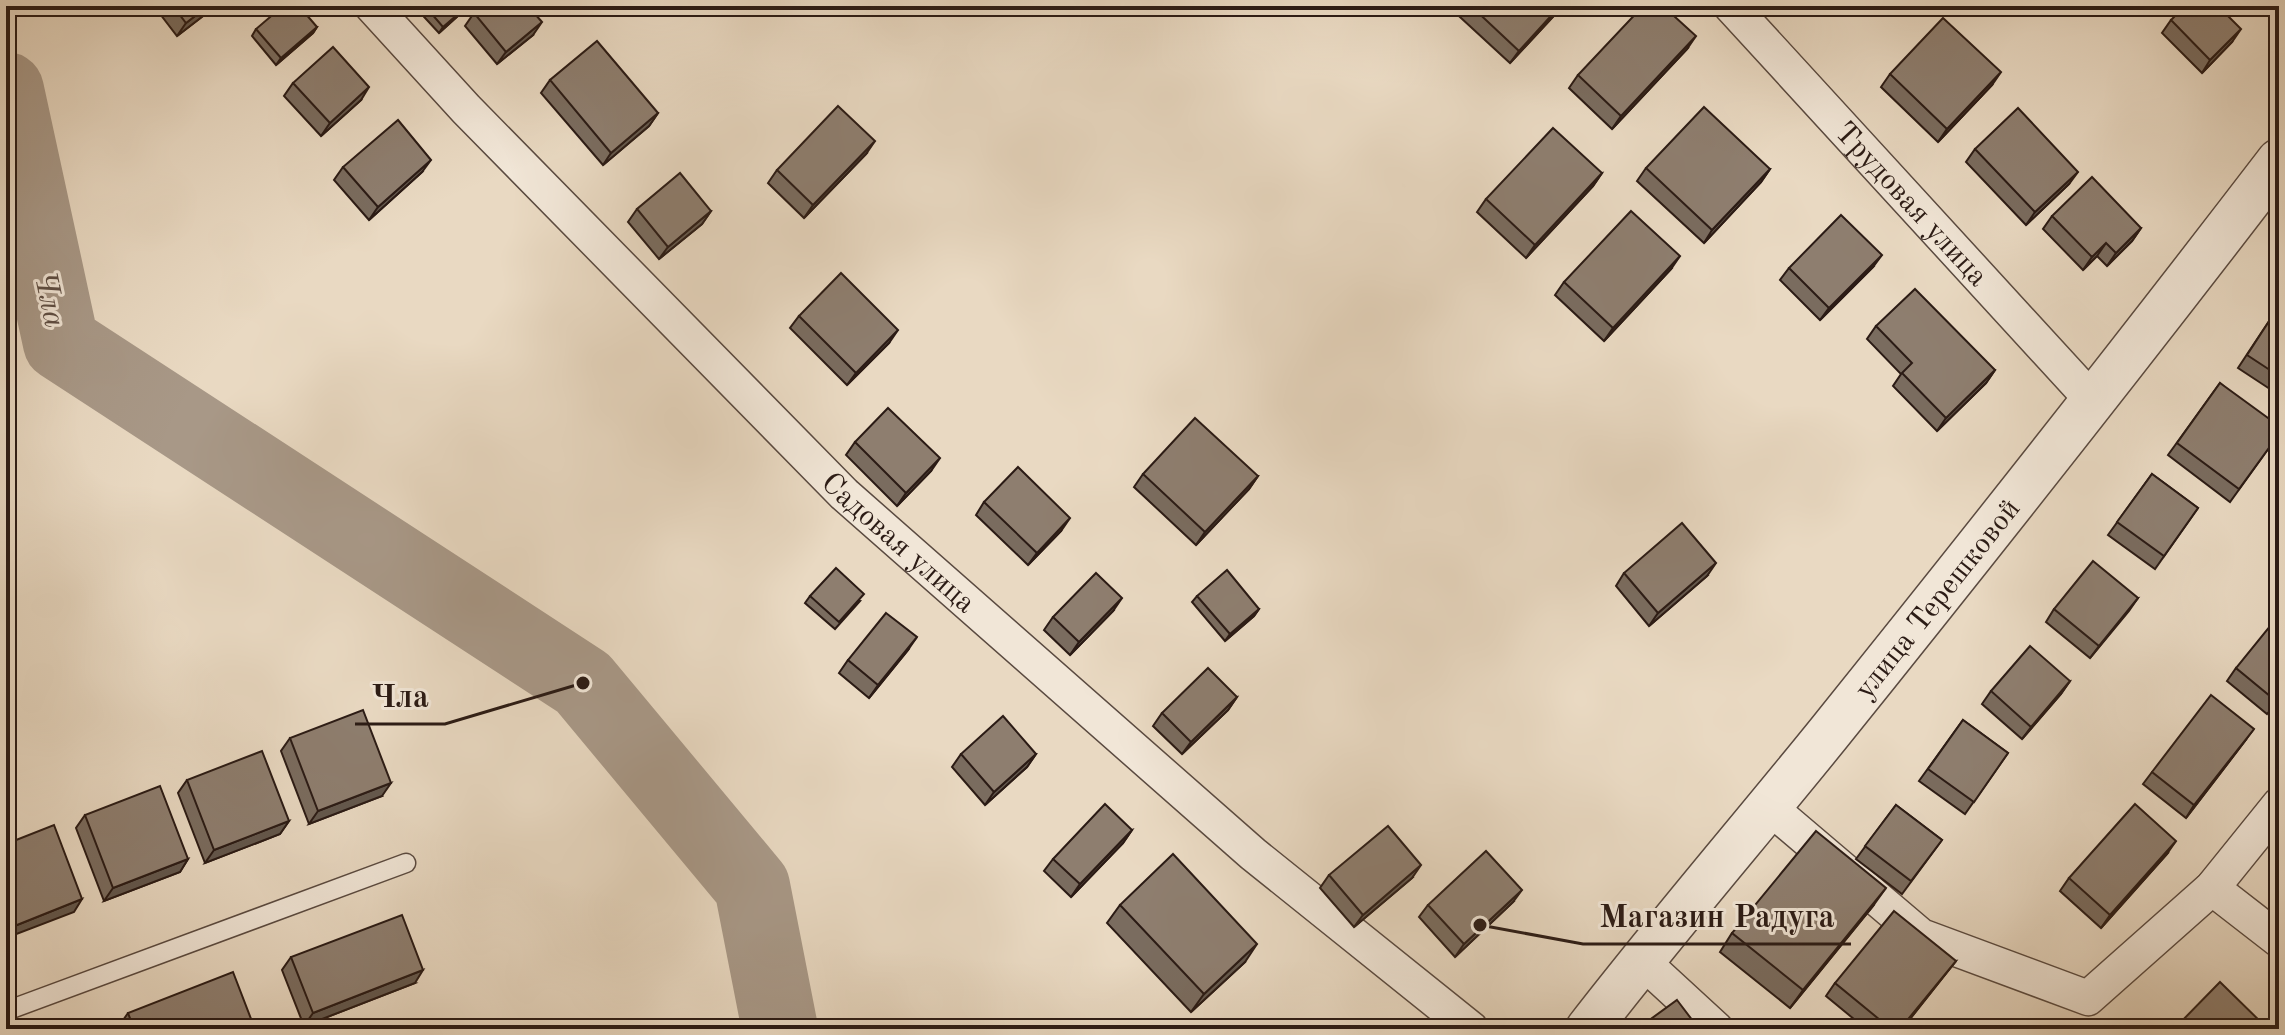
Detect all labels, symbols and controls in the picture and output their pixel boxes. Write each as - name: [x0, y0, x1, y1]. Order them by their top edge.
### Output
- street label: Трудовая улица: [1828, 117, 1993, 293]
- water label: Чла: [27, 268, 70, 331]
- street label: Садовая улица: [815, 468, 981, 619]
- street label: улица Терешковой: [1850, 494, 2026, 705]
- callout: Чла: [355, 668, 445, 724]
- text: Чла: [371, 683, 429, 715]
- callout: Магазин Радуга: [1583, 888, 1851, 944]
- text: Магазин Радуга: [1599, 903, 1835, 935]

